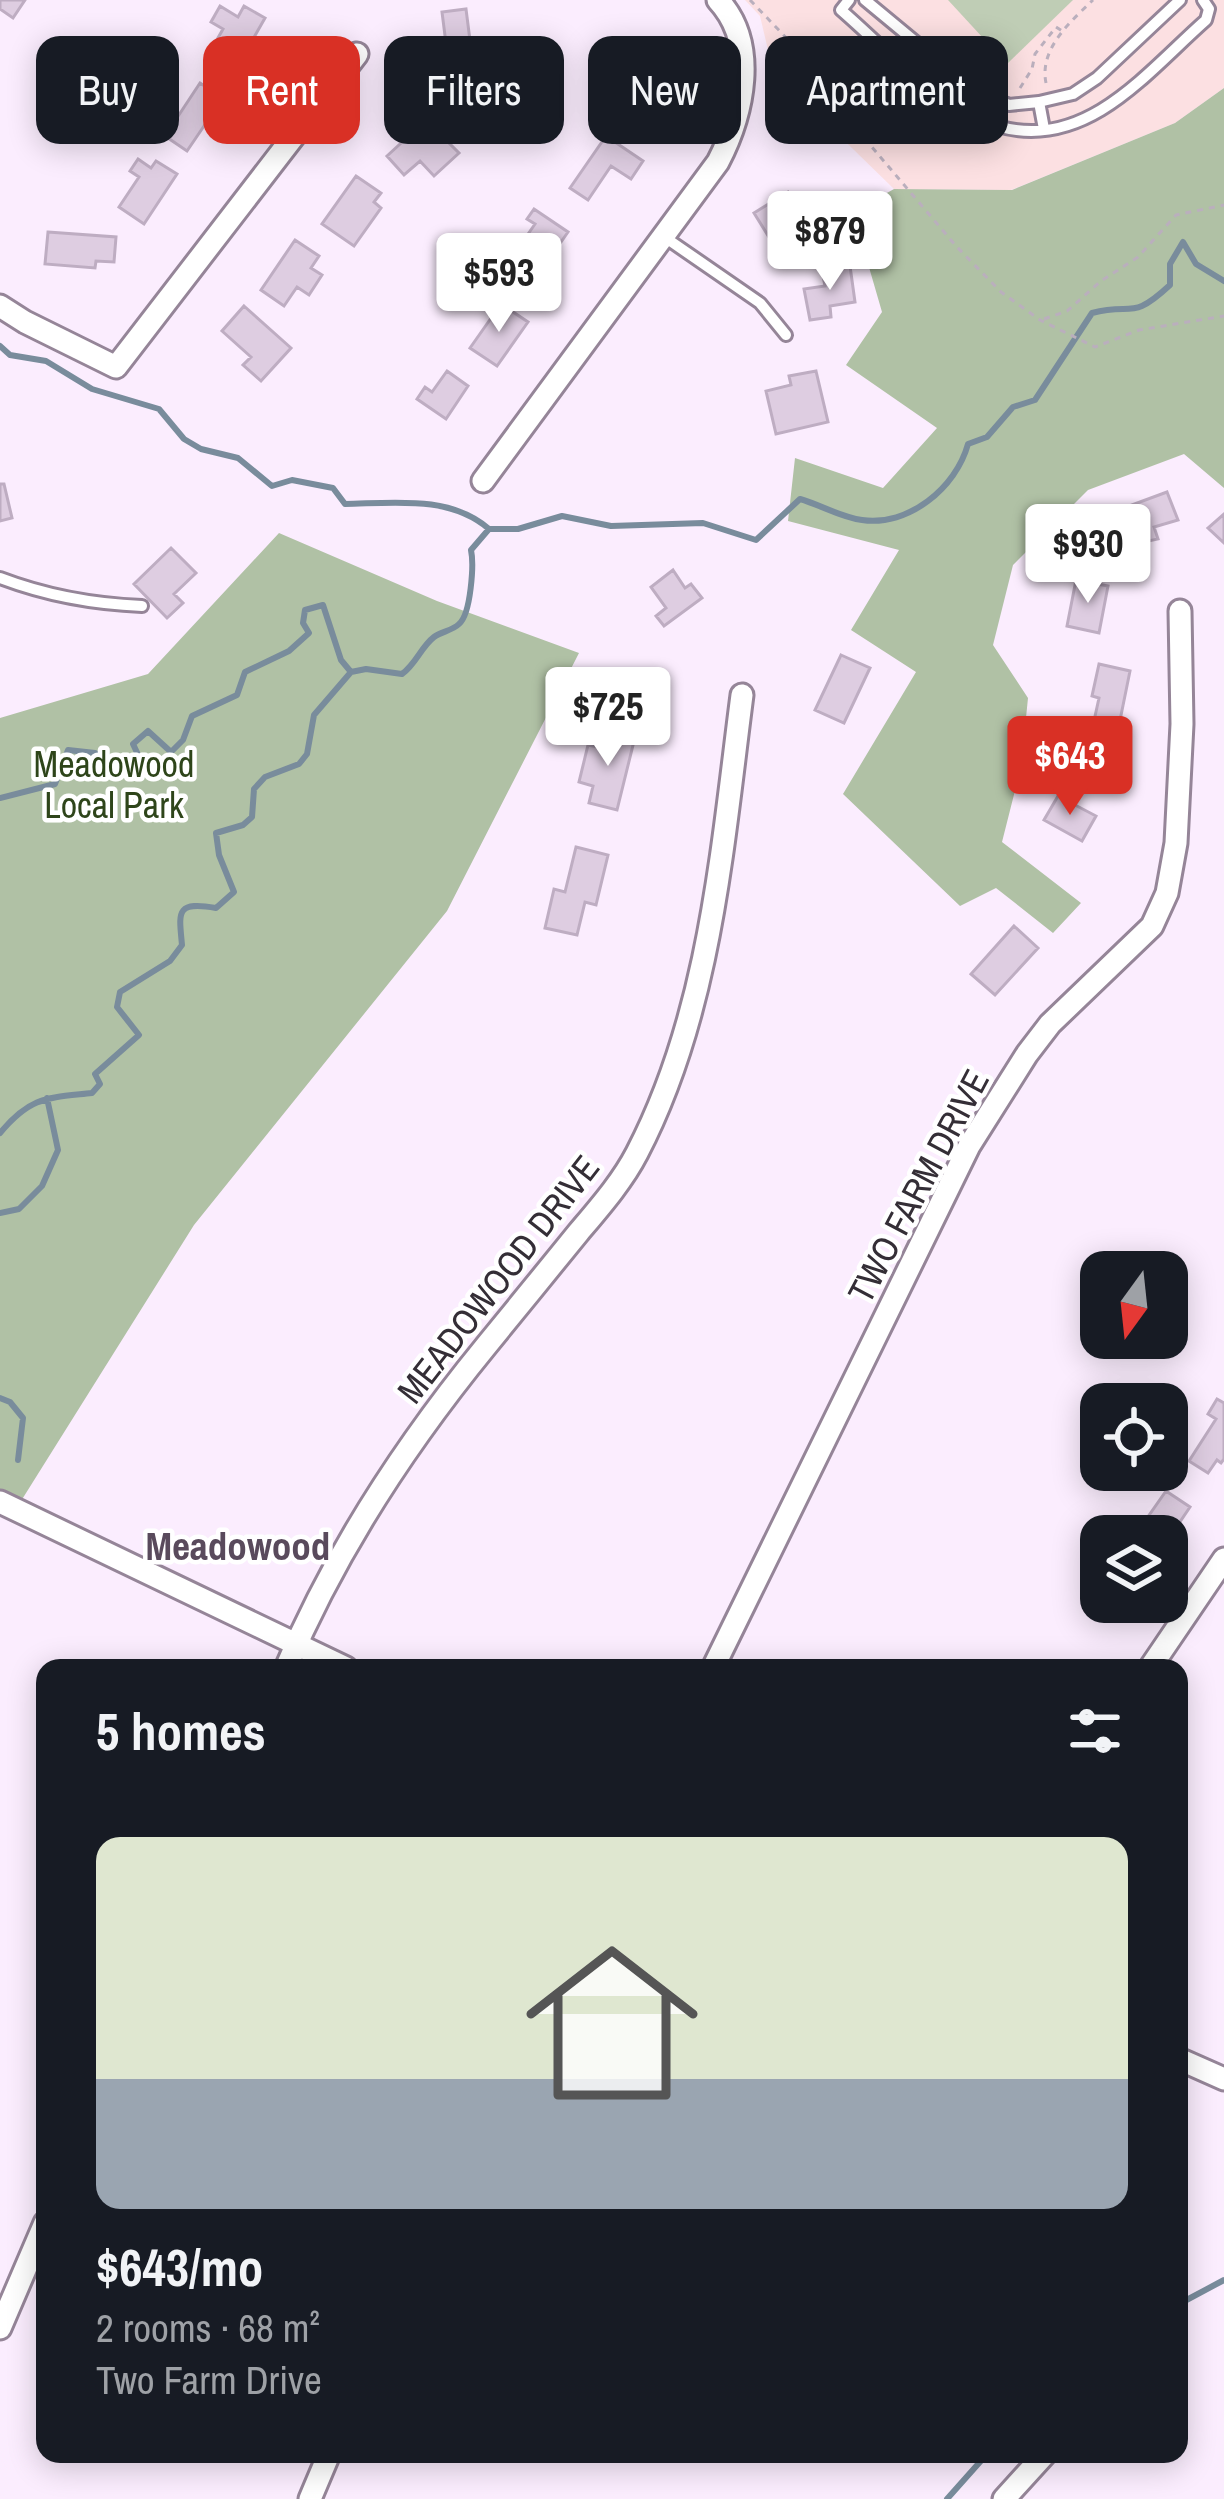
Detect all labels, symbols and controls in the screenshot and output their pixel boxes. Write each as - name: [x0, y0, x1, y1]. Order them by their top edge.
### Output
- chip: Buy: [36, 36, 179, 144]
- chip: Rent: [203, 36, 360, 144]
- chip: Filters: [384, 36, 564, 144]
- chip: New: [588, 36, 741, 144]
- chip: Apartment: [765, 36, 1008, 144]
- pin: $879: [759, 191, 901, 293]
- text: $879: [794, 204, 866, 256]
- pin: $593: [428, 233, 570, 335]
- text: $593: [463, 246, 535, 298]
- pin: $930: [1017, 504, 1159, 606]
- text: $930: [1052, 517, 1124, 569]
- pin: $725: [537, 667, 679, 769]
- text: $725: [572, 680, 644, 732]
- pin: $643: [999, 716, 1141, 818]
- text: $643: [1034, 729, 1106, 781]
- park label: Meadowood Local Park: [34, 740, 194, 829]
- street label: TWO FARM DRIVE: [836, 1061, 1000, 1311]
- street label: MEADOWOOD DRIVE: [386, 1145, 610, 1413]
- north arrow: [1080, 1251, 1188, 1359]
- map controls: [1080, 1251, 1188, 1623]
- button: locate: [1080, 1383, 1188, 1491]
- button: layers: [1080, 1515, 1188, 1623]
- district label: Meadowood: [146, 1520, 330, 1572]
- text: 5 homes: [96, 1697, 266, 1766]
- icon: filters: [1062, 1698, 1128, 1764]
- icon: home: [504, 1915, 720, 2131]
- text: $643/mo: [96, 2233, 263, 2302]
- text: 2 rooms · 68 m²: [96, 2302, 320, 2354]
- text: Two Farm Drive: [96, 2354, 322, 2406]

